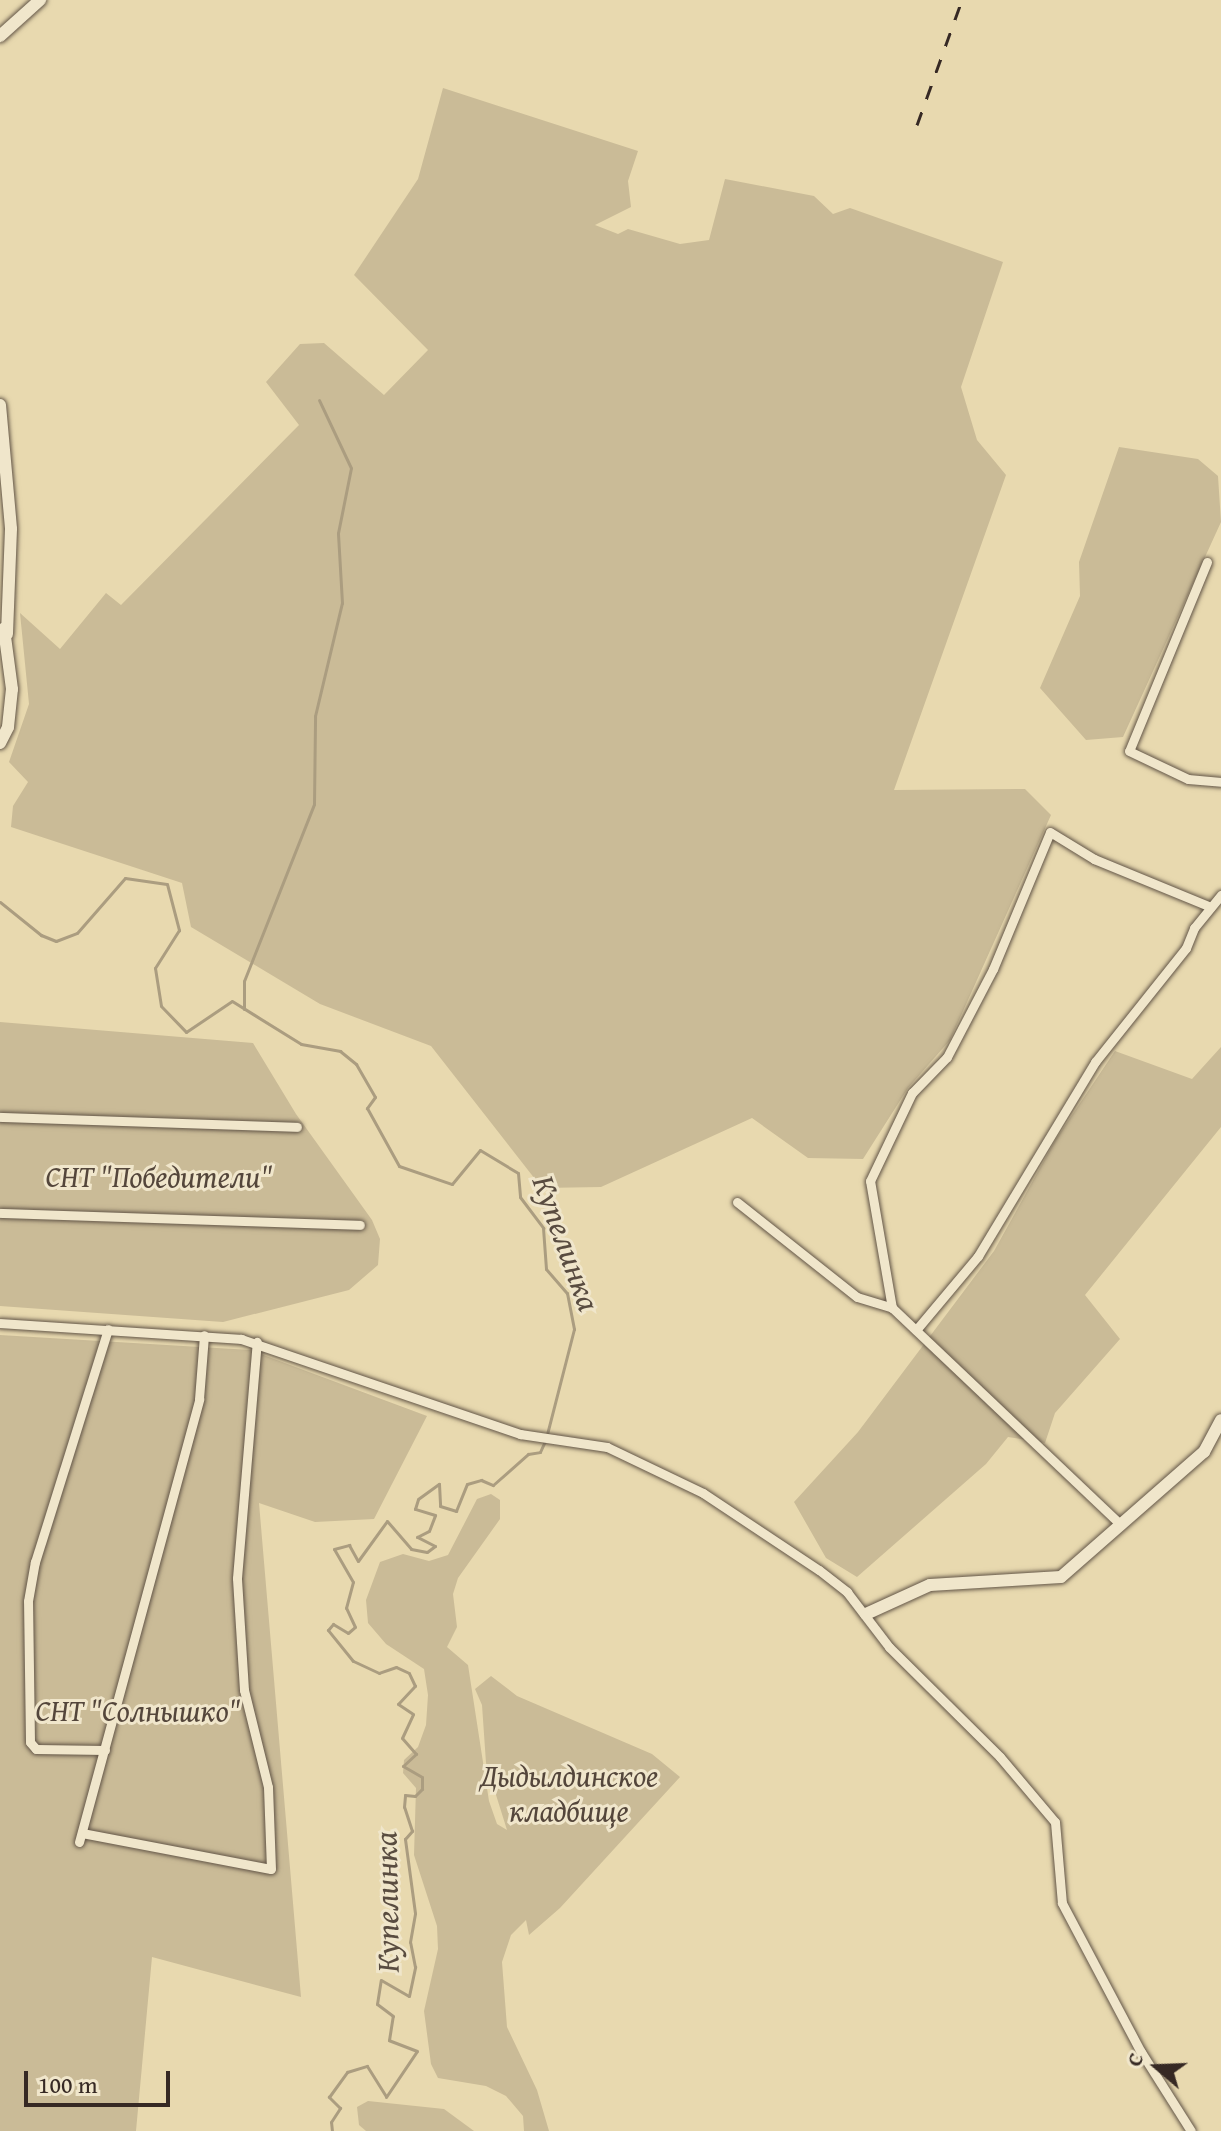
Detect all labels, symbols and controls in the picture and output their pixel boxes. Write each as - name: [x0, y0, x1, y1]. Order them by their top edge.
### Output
- park label: СНТ "Победители": [45, 1158, 273, 1194]
- water label: Купелинка: [524, 1170, 608, 1316]
- park label: СНТ "Солнышко": [35, 1692, 241, 1728]
- park label: Дыдылдинское кладбище: [480, 1757, 658, 1828]
- water label: Купелинка: [367, 1831, 407, 1973]
- north arrow: [1117, 2027, 1197, 2107]
- text: С: [1117, 2048, 1151, 2070]
- scale bar: [28, 2055, 174, 2105]
- text: 100 m: [38, 2067, 98, 2102]

